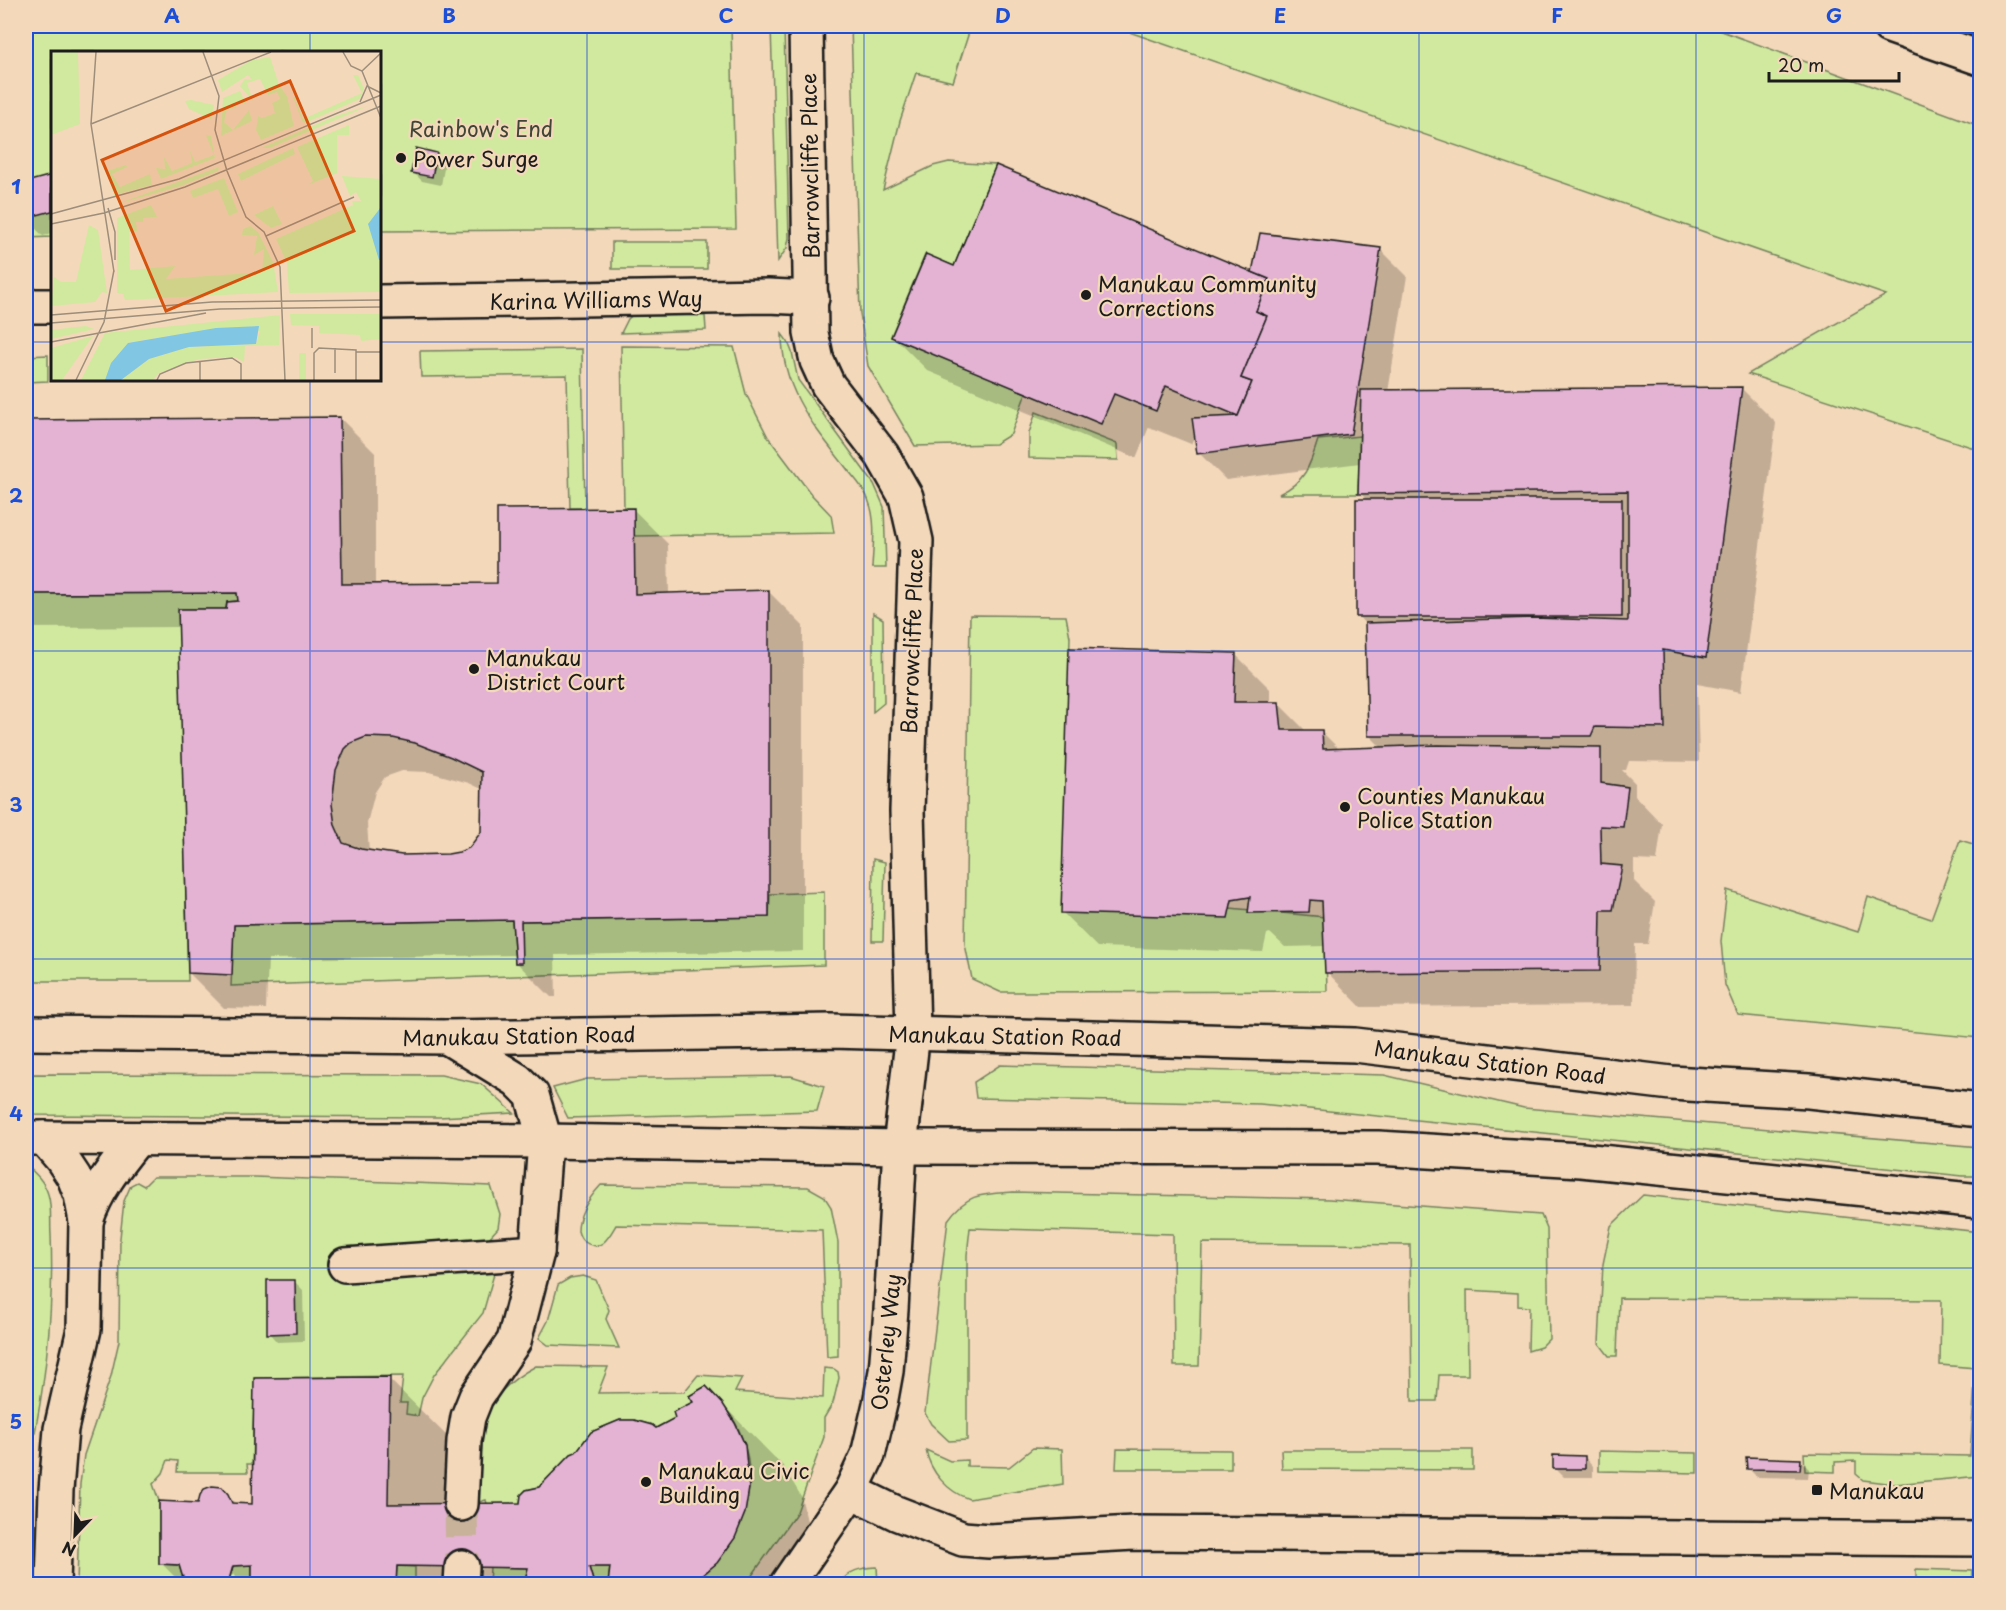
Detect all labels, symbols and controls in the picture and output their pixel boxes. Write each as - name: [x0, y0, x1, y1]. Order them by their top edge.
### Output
- text: A: [164, 0, 180, 30]
- text: B: [442, 0, 456, 30]
- text: C: [718, 0, 734, 30]
- text: D: [995, 0, 1011, 30]
- text: E: [1274, 0, 1286, 30]
- text: F: [1551, 0, 1563, 30]
- text: G: [1826, 0, 1842, 30]
- scale bar: [1769, 45, 1900, 83]
- inset map: [51, 51, 381, 381]
- text: 20 m: [1778, 51, 1824, 78]
- street label: Barrowcliffe Place: [791, 73, 827, 259]
- park label: Rainbow's End: [409, 112, 553, 144]
- place label: Power Surge: [413, 142, 539, 174]
- marker: Power Surge: [394, 151, 408, 165]
- text: 1: [11, 171, 21, 201]
- place label: Manukau Community Corrections: [1098, 267, 1317, 323]
- street label: Karina Williams Way: [489, 281, 703, 317]
- marker: Manukau Community Corrections: [1079, 288, 1093, 302]
- text: 2: [9, 480, 23, 510]
- street label: Barrowcliffe Place: [892, 548, 930, 734]
- place label: Manukau District Court: [486, 641, 625, 697]
- marker: Manukau District Court: [467, 662, 481, 676]
- place label: Counties Manukau Police Station: [1357, 779, 1545, 835]
- text: 3: [9, 789, 23, 819]
- marker: Counties Manukau Police Station: [1338, 800, 1352, 814]
- street label: Manukau Station Road: [402, 1017, 636, 1053]
- street label: Manukau Station Road: [888, 1017, 1122, 1053]
- street label: Manukau Station Road: [1372, 1031, 1608, 1091]
- text: 4: [9, 1098, 23, 1128]
- street label: Osterley Way: [862, 1272, 908, 1412]
- text: 5: [10, 1406, 22, 1436]
- place label: Manukau Civic Building: [658, 1454, 810, 1510]
- place label: Manukau: [1829, 1474, 1924, 1506]
- marker: Manukau Civic Building: [639, 1475, 653, 1489]
- marker: Manukau: [1810, 1483, 1824, 1497]
- north arrow: [45, 1505, 105, 1565]
- text: N: [58, 1536, 79, 1563]

